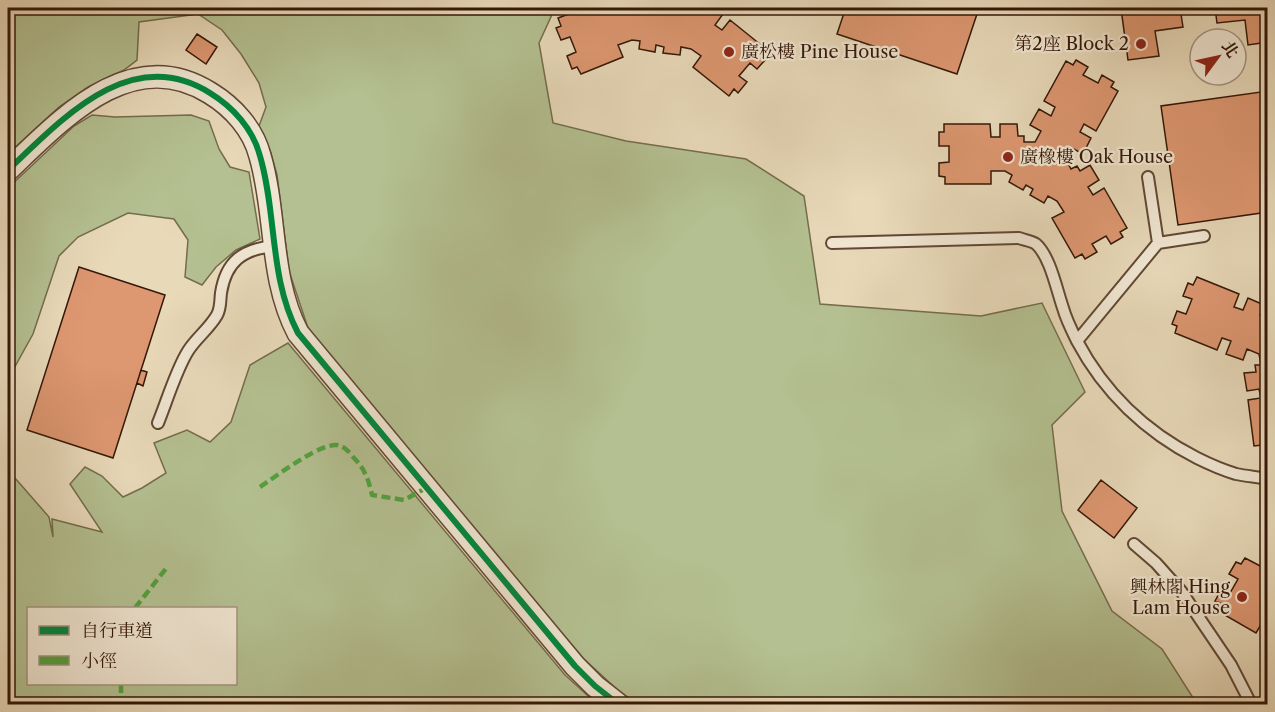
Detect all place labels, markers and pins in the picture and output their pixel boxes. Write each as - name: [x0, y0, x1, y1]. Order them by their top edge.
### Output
- place label: 第2座 Block 2: [1014, 33, 1129, 55]
- marker: 第2座 Block 2: [1134, 37, 1148, 51]
- place label: 廣松樓 Pine House: [741, 41, 898, 63]
- marker: 廣松樓 Pine House: [722, 45, 736, 59]
- place label: 廣橡樓 Oak House: [1020, 146, 1173, 168]
- marker: 廣橡樓 Oak House: [1001, 150, 1015, 164]
- place label: 興林閣 Hing Lam House: [1130, 576, 1230, 619]
- marker: 興林閣 Hing Lam House: [1235, 590, 1249, 604]

